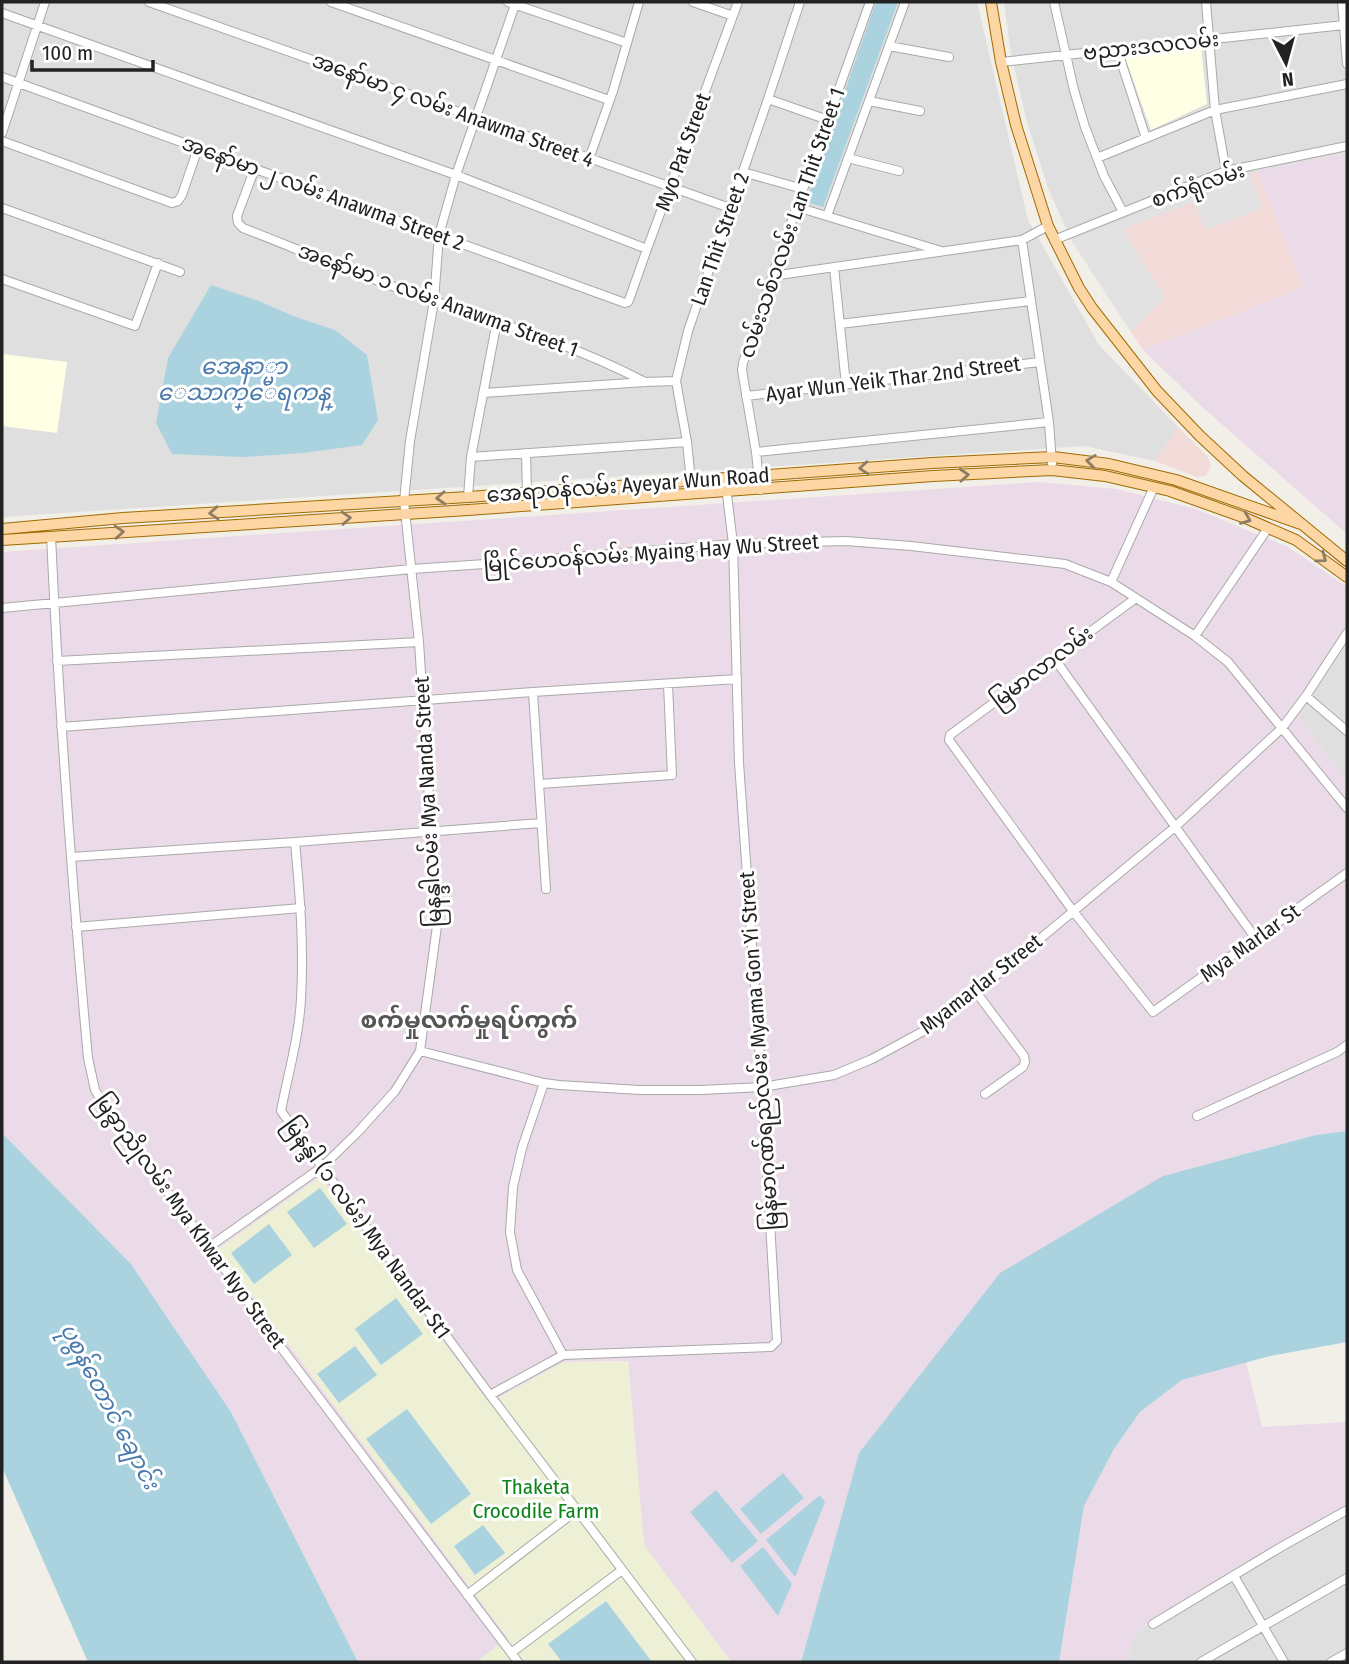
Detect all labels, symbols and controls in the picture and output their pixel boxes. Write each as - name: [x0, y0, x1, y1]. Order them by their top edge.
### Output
- street label: ဗညားဒလလမ်း: [1081, 23, 1221, 70]
- scale bar: [32, 28, 152, 72]
- north arrow: [1251, 28, 1321, 98]
- text: 100 m: [42, 40, 93, 66]
- street label: အနော်မာ ၄ လမ်း Anawma Street 4: [307, 44, 598, 177]
- text: N: [1281, 67, 1295, 91]
- street label: လမ်းသစ်၁လမ်း Lan Thit Street 1: [731, 83, 851, 362]
- street label: Myo Pat Street: [650, 89, 716, 215]
- street label: အနော်မာ ၂ လမ်း Anawma Street 2: [177, 127, 469, 260]
- street label: စက်ရုံလမ်း: [1147, 154, 1249, 217]
- street label: Lan Thit Street 2: [685, 169, 755, 309]
- street label: အနော်မာ ၁ လမ်း Anawma Street 1: [293, 234, 582, 367]
- street label: Ayar Wun Yeik Thar 2nd Street: [764, 350, 1022, 408]
- water label: အေနာ္မာ ေသာက္ေရကန္: [158, 352, 334, 411]
- one-way arrow: [1085, 454, 1097, 469]
- street label: အေရာဝန်လမ်း Ayeyar Wun Road: [485, 459, 771, 512]
- one-way arrow: [858, 460, 869, 475]
- one-way arrow: [959, 467, 970, 482]
- one-way arrow: [436, 491, 447, 506]
- one-way arrow: [209, 505, 220, 520]
- one-way arrow: [341, 510, 352, 525]
- one-way arrow: [1239, 511, 1252, 525]
- one-way arrow: [114, 524, 125, 539]
- street label: မြိုင်ဟေဝန်လမ်း Myaing Hay Wu Street: [482, 525, 820, 582]
- one-way arrow: [1314, 550, 1327, 562]
- street label: မြမာလာလမ်း: [984, 618, 1101, 717]
- street label: မြနန္ဒါလမ်း Mya Nanda Street: [405, 675, 452, 928]
- street label: မြန်မာဂုဏ်ရည်လမ်း Myama Gon Yi Street: [730, 870, 789, 1232]
- street label: Mya Marlar St: [1195, 898, 1305, 988]
- street label: Myamarlar Street: [915, 928, 1047, 1040]
- district label: စက်မှုလက်မှုရပ်ကွက်: [361, 1004, 577, 1039]
- street label: မြခွာညိုလမ်း Mya Khwar Nyo Street: [86, 1087, 294, 1356]
- street label: မြနန္ဒါ (၁ လမ်း) Mya Nandar St1: [274, 1110, 459, 1347]
- water label: ပုစွန်တောင် ချောင်း: [50, 1317, 168, 1498]
- park label: Thaketa Crocodile Farm: [473, 1474, 599, 1524]

